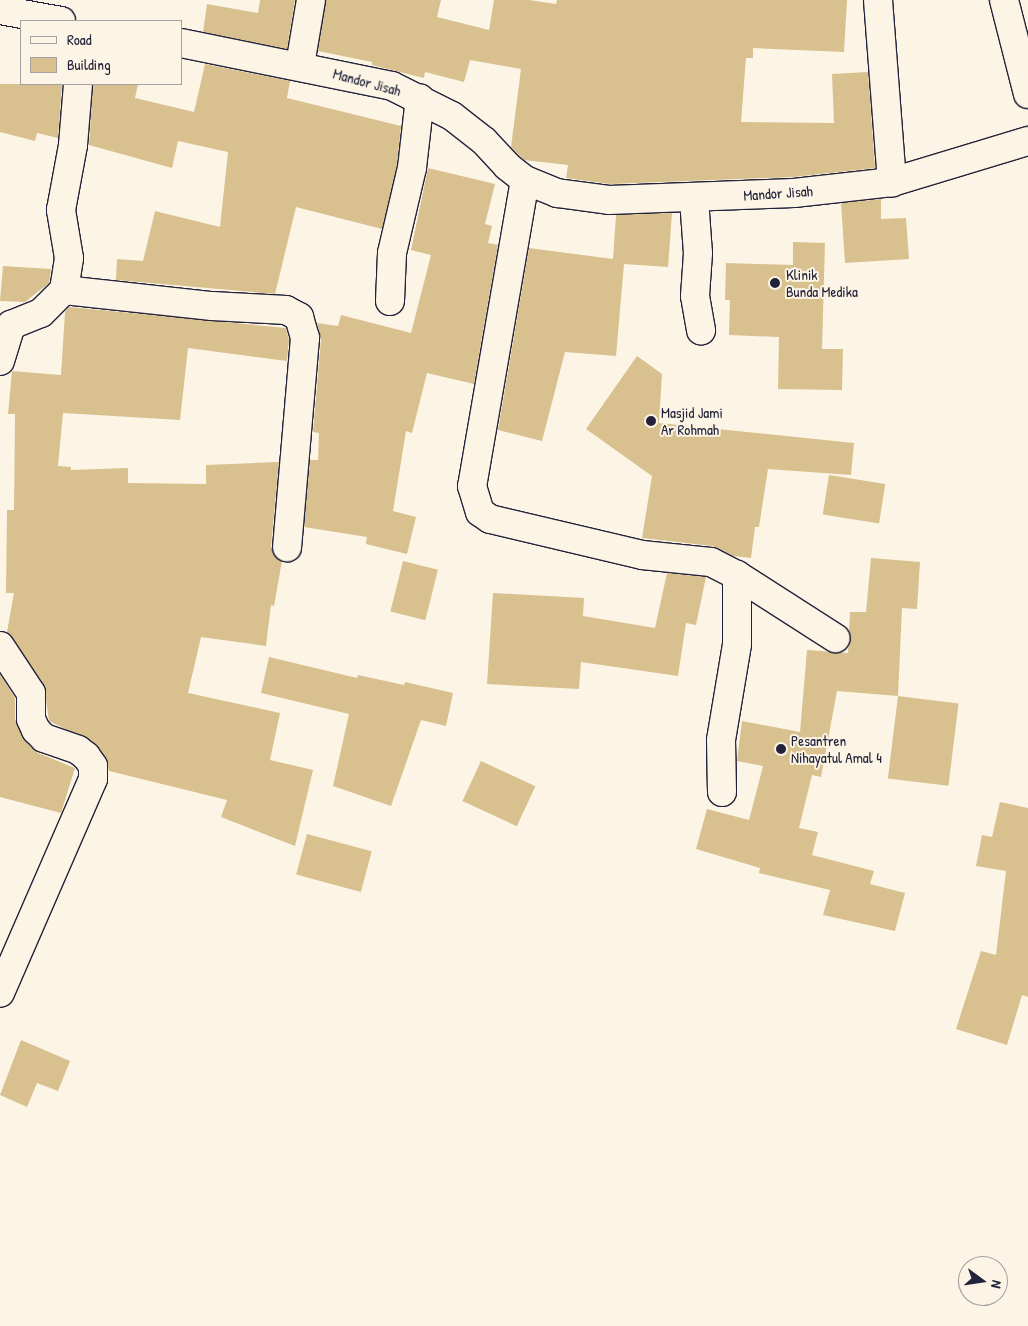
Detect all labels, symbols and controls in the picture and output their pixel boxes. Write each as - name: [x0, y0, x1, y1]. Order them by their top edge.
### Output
- legend: [20, 20, 182, 85]
- text: Road: [67, 29, 92, 50]
- text: Building: [67, 54, 111, 75]
- street label: Mandor Jisah: [331, 64, 403, 100]
- street label: Mandor Jisah: [743, 182, 813, 204]
- place label: Klinik Bunda Medika: [786, 265, 858, 300]
- marker: Klinik Bunda Medika: [768, 276, 782, 290]
- place label: Masjid Jami Ar Rohmah: [661, 403, 723, 438]
- marker: Masjid Jami Ar Rohmah: [645, 415, 657, 427]
- place label: Pesantren Nihayatul Amal 4: [791, 731, 882, 766]
- marker: Pesantren Nihayatul Amal 4: [775, 743, 787, 755]
- north arrow: [958, 1256, 1008, 1306]
- text: N: [987, 1279, 1007, 1290]

